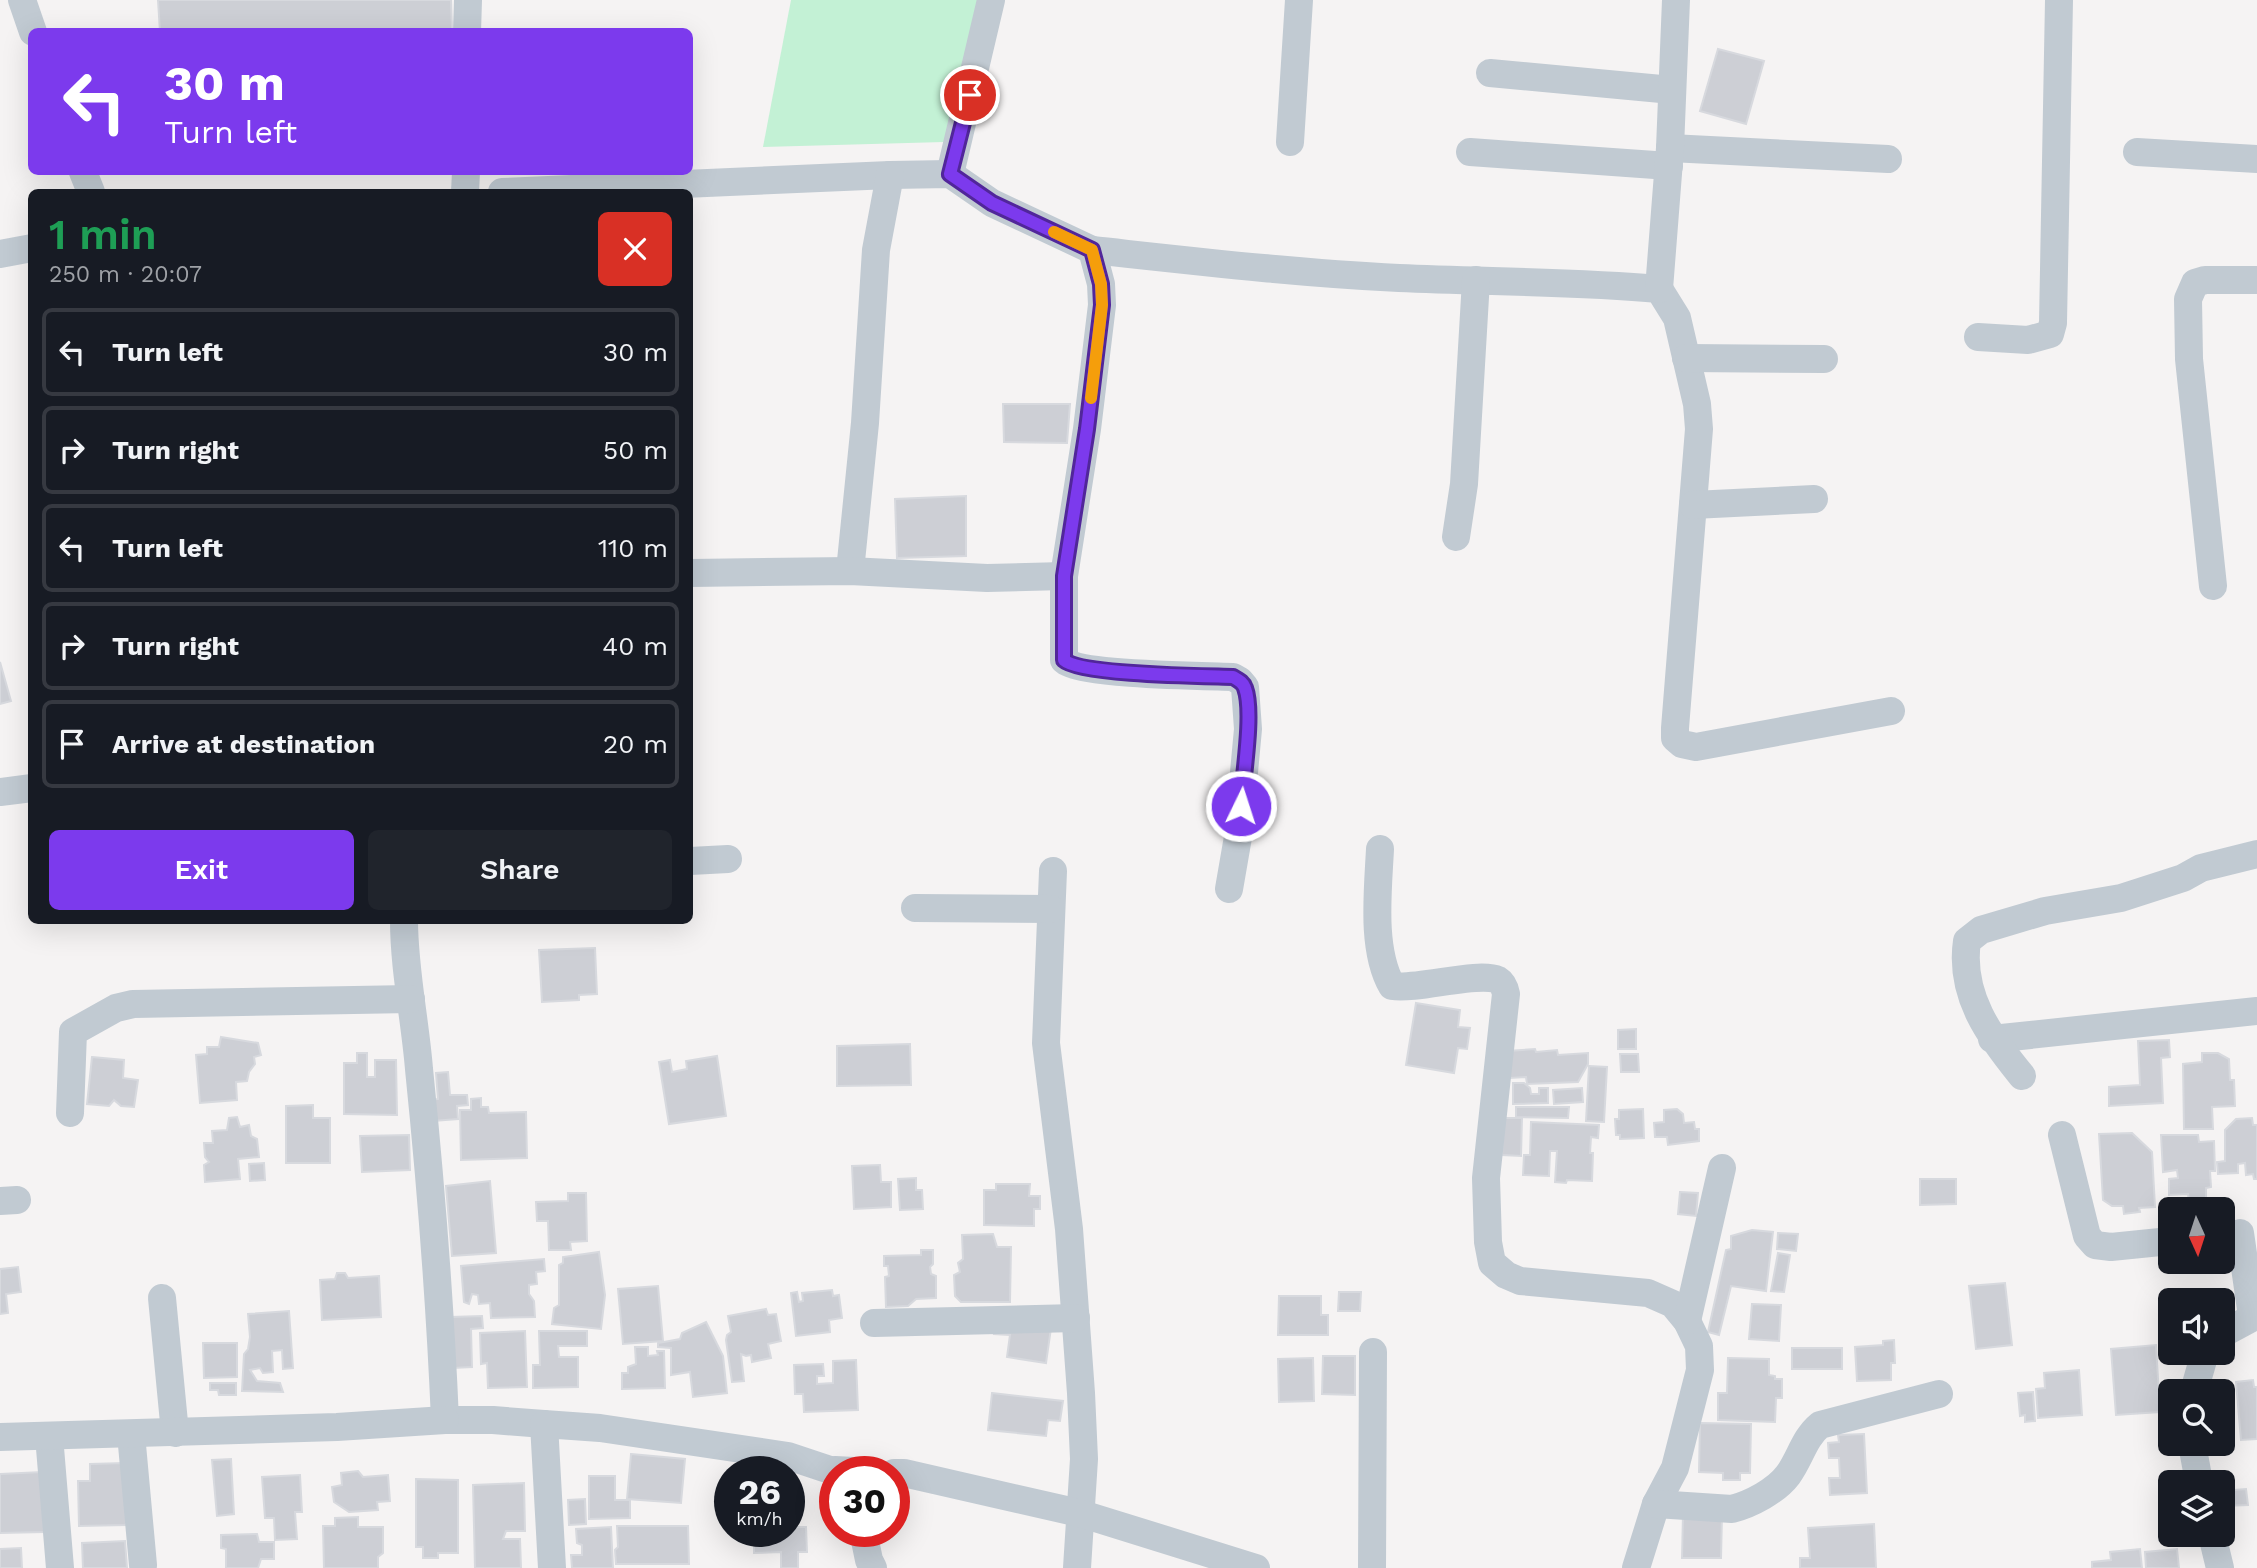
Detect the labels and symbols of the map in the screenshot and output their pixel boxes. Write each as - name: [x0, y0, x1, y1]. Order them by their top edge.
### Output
- pin: [940, 65, 1000, 125]
- position arrow: [1204, 769, 1278, 843]
- north arrow: [2158, 1197, 2235, 1274]
- speed limit sign: 30: [819, 1456, 910, 1547]

